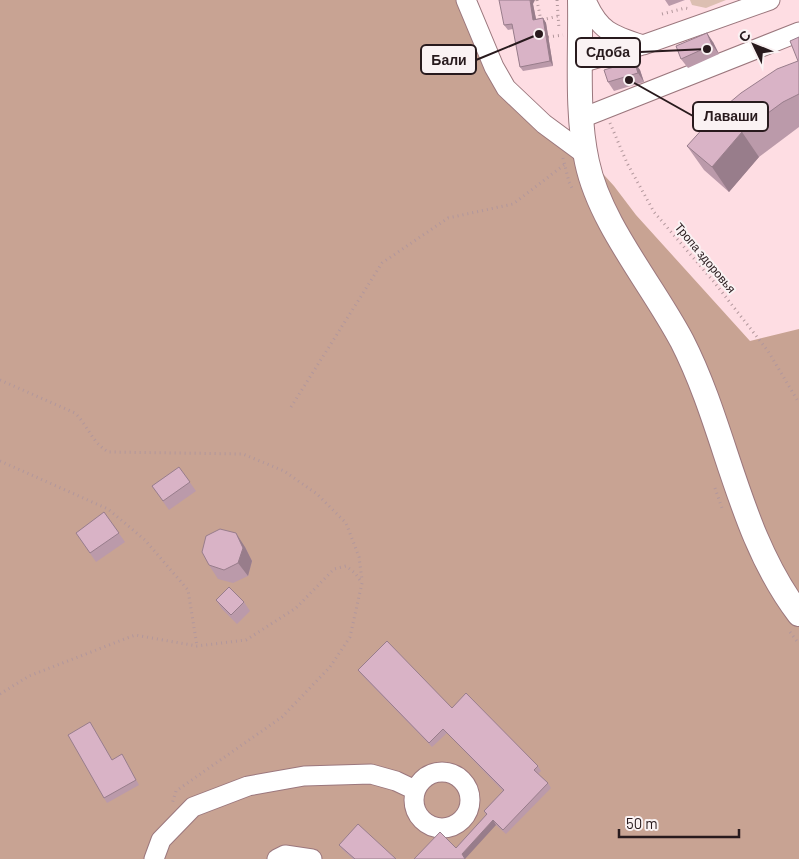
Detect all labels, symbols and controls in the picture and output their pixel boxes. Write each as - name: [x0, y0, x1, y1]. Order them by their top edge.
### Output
- north arrow: [729, 20, 779, 70]
- text: С: [734, 26, 754, 45]
- callout: Сдоба: [576, 38, 640, 67]
- text: Сдоба: [586, 43, 630, 60]
- callout: Бали: [421, 45, 476, 74]
- text: Бали: [431, 51, 467, 68]
- callout: Лаваши: [693, 102, 768, 131]
- text: Лаваши: [704, 107, 758, 124]
- street label: Тропа здоровья: [672, 220, 739, 296]
- scale bar: [619, 806, 739, 838]
- text: 50 m: [626, 814, 658, 832]

